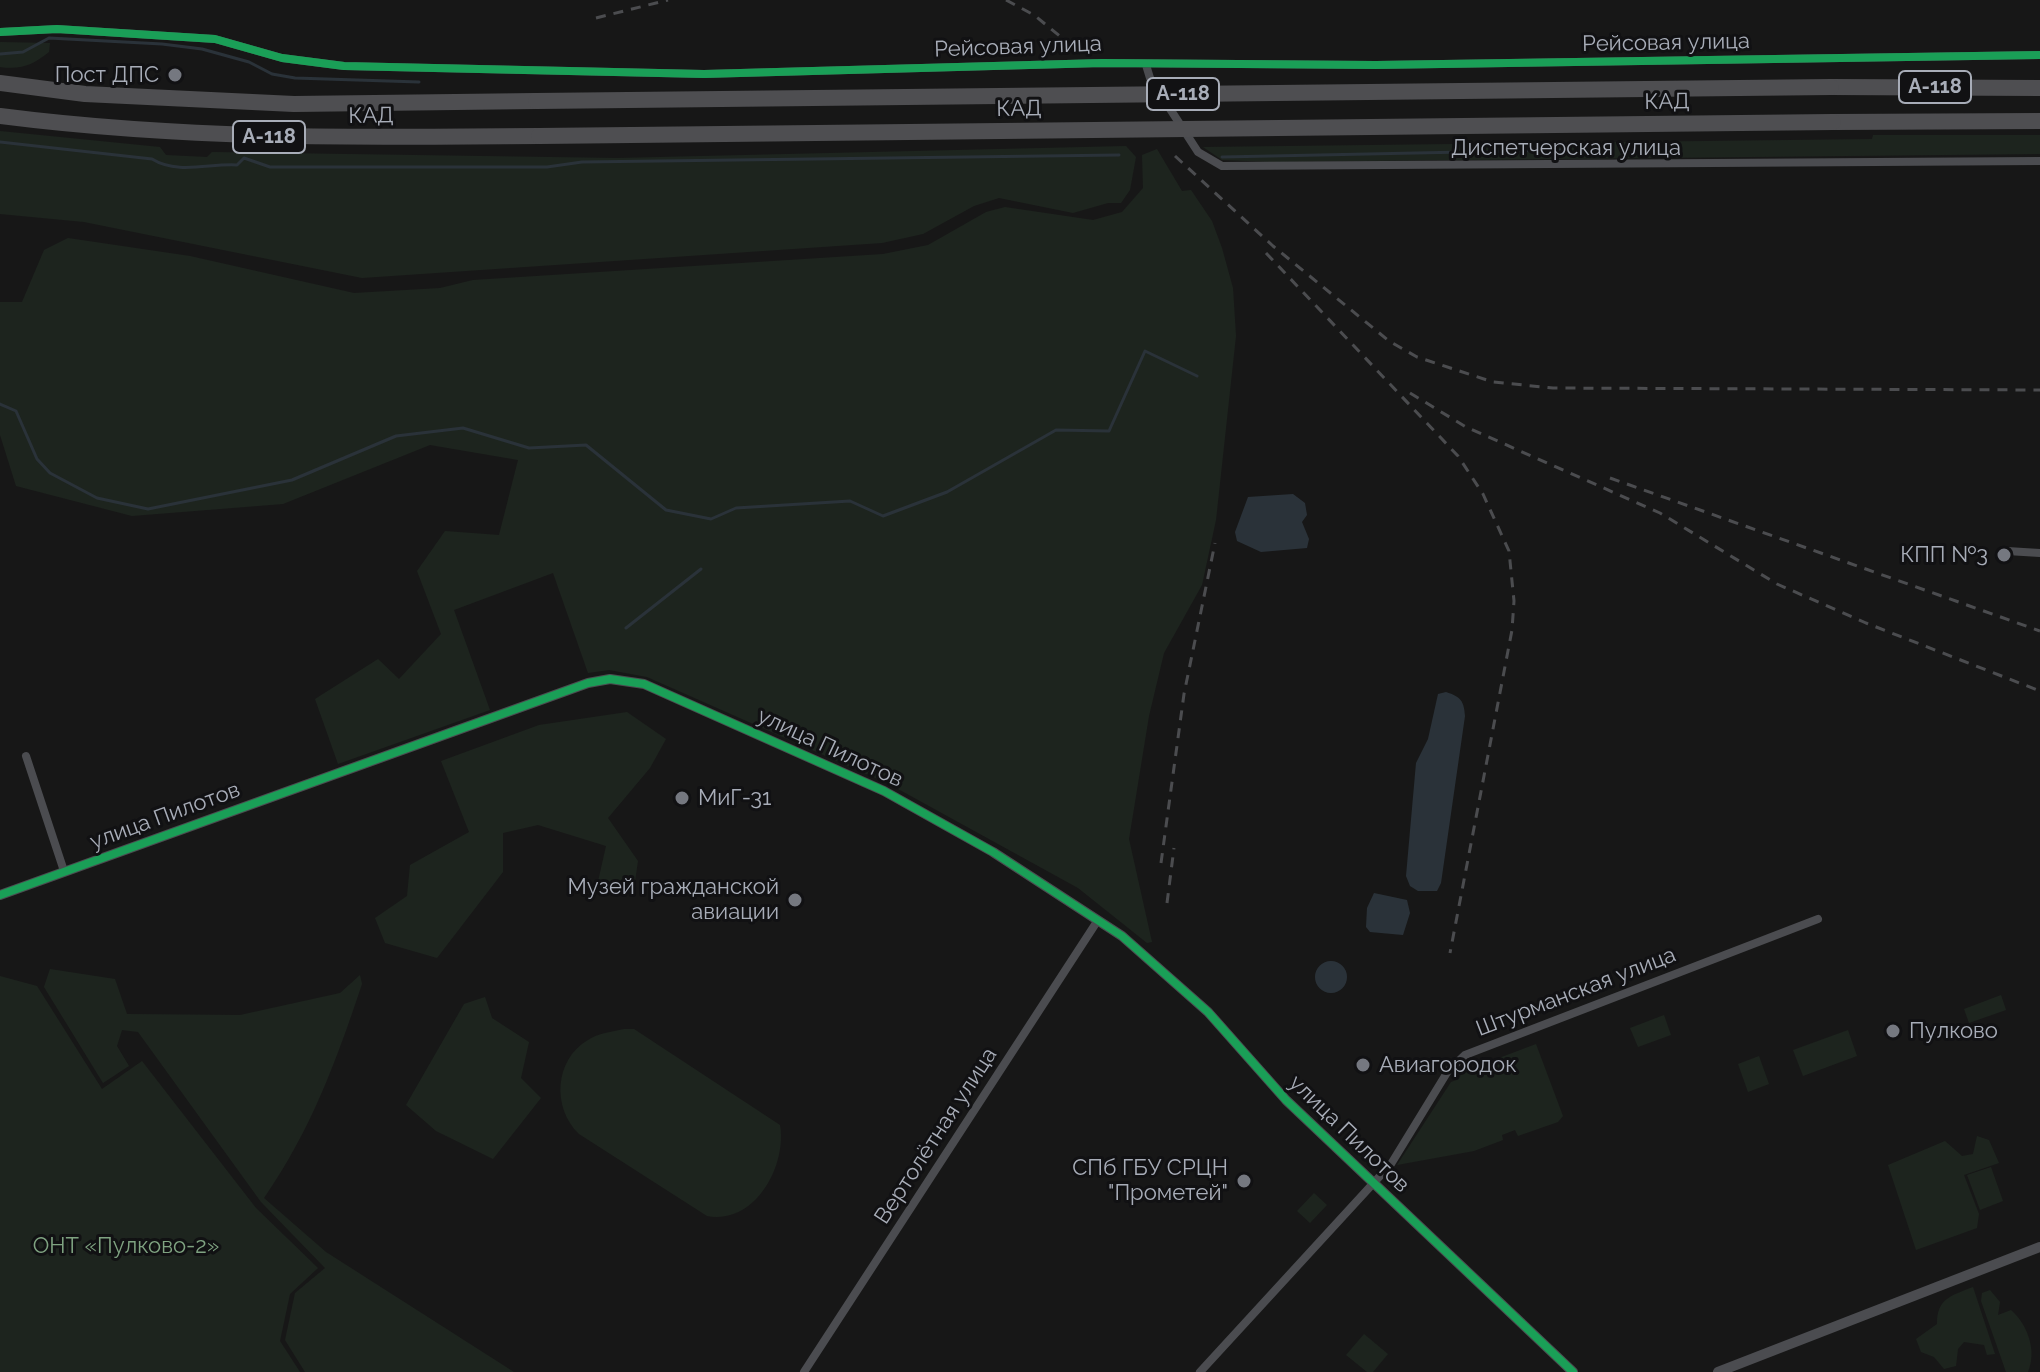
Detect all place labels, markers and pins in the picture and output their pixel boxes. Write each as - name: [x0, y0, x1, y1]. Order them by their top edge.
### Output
- place label: Пост ДПС: [55, 62, 159, 88]
- marker: Пост ДПС: [166, 66, 184, 84]
- place label: КПП №3: [1900, 542, 1988, 568]
- marker: КПП №3: [1995, 546, 2013, 564]
- place label: МиГ-31: [698, 785, 771, 811]
- marker: МиГ-31: [673, 789, 691, 807]
- place label: Музей гражданской авиации: [568, 874, 779, 926]
- marker: Музей гражданской авиации: [786, 891, 804, 909]
- place label: Пулково: [1909, 1018, 1998, 1044]
- marker: Пулково: [1884, 1022, 1902, 1040]
- place label: Авиагородок: [1379, 1052, 1517, 1078]
- marker: Авиагородок: [1354, 1056, 1372, 1074]
- place label: СПб ГБУ СРЦН "Прометей": [1072, 1155, 1228, 1206]
- marker: СПб ГБУ СРЦН "Прометей": [1235, 1172, 1253, 1190]

